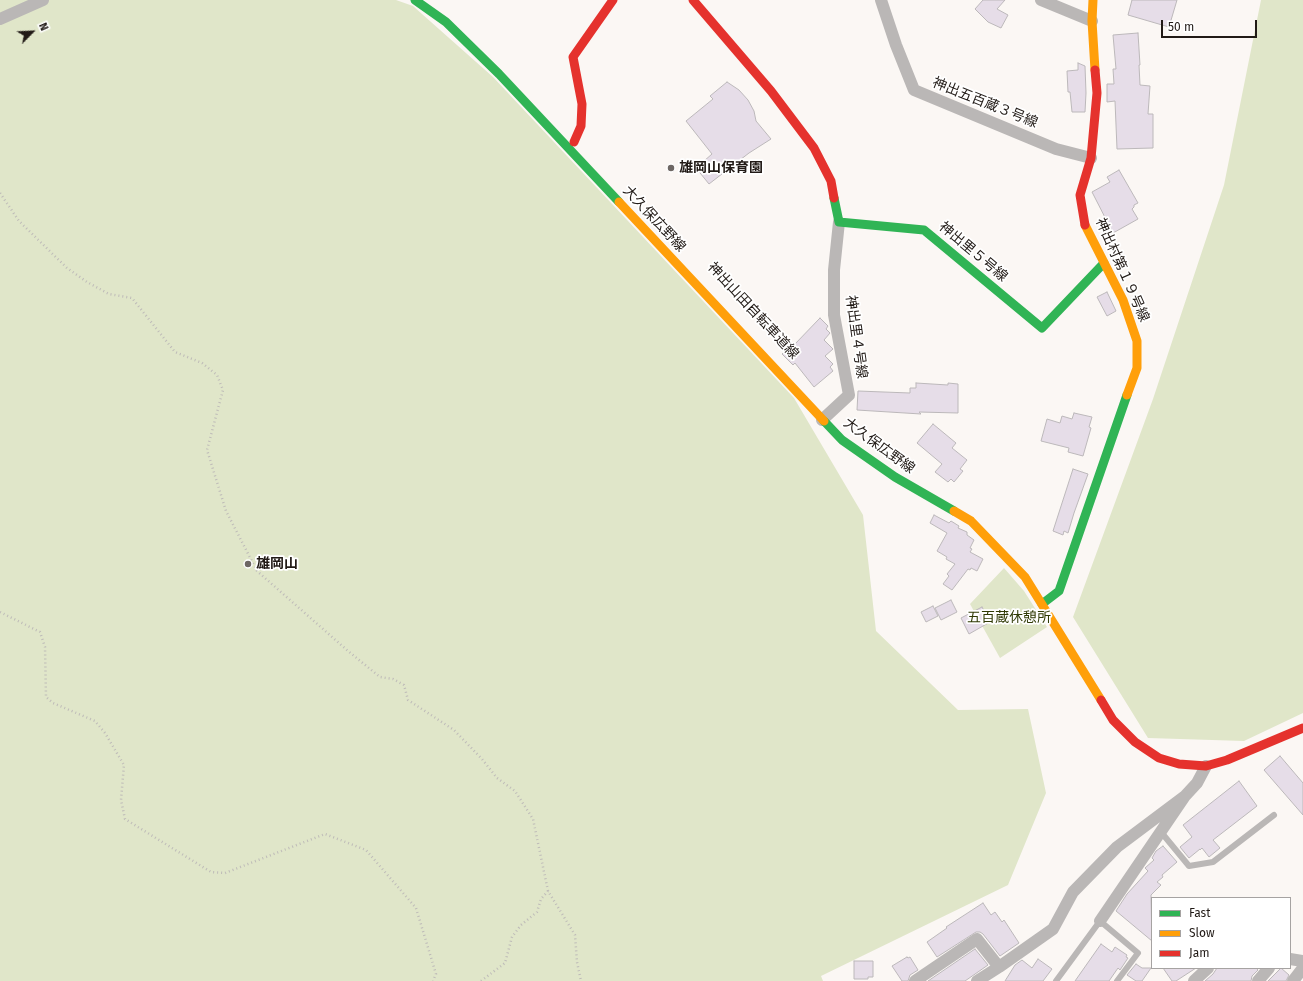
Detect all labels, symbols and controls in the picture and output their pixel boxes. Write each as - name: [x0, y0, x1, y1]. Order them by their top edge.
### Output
- north arrow: [12, 12, 52, 52]
- scale bar: [1163, 12, 1259, 38]
- text: 50 m: [1168, 20, 1194, 34]
- text: N: [36, 21, 51, 33]
- street label: 神出五百蔵３号線: [930, 74, 1040, 132]
- place label: 雄岡山保育園: [679, 160, 763, 176]
- marker: 雄岡山保育園: [666, 163, 676, 173]
- street label: 大久保広野線: [619, 183, 689, 255]
- street label: 神出村第１９号線: [1092, 215, 1152, 325]
- street label: 神出里５号線: [935, 219, 1011, 285]
- street label: 神出山田自転車道線: [704, 259, 802, 363]
- street label: 神出里４号線: [842, 294, 870, 380]
- street label: 大久保広野線: [840, 415, 918, 477]
- place label: 雄岡山: [256, 556, 298, 572]
- marker: 雄岡山: [243, 559, 253, 569]
- park label: 五百蔵休憩所: [967, 610, 1051, 626]
- legend: [1151, 897, 1291, 969]
- text: Fast: [1189, 906, 1211, 920]
- text: Slow: [1189, 926, 1215, 940]
- text: Jam: [1189, 946, 1209, 960]

